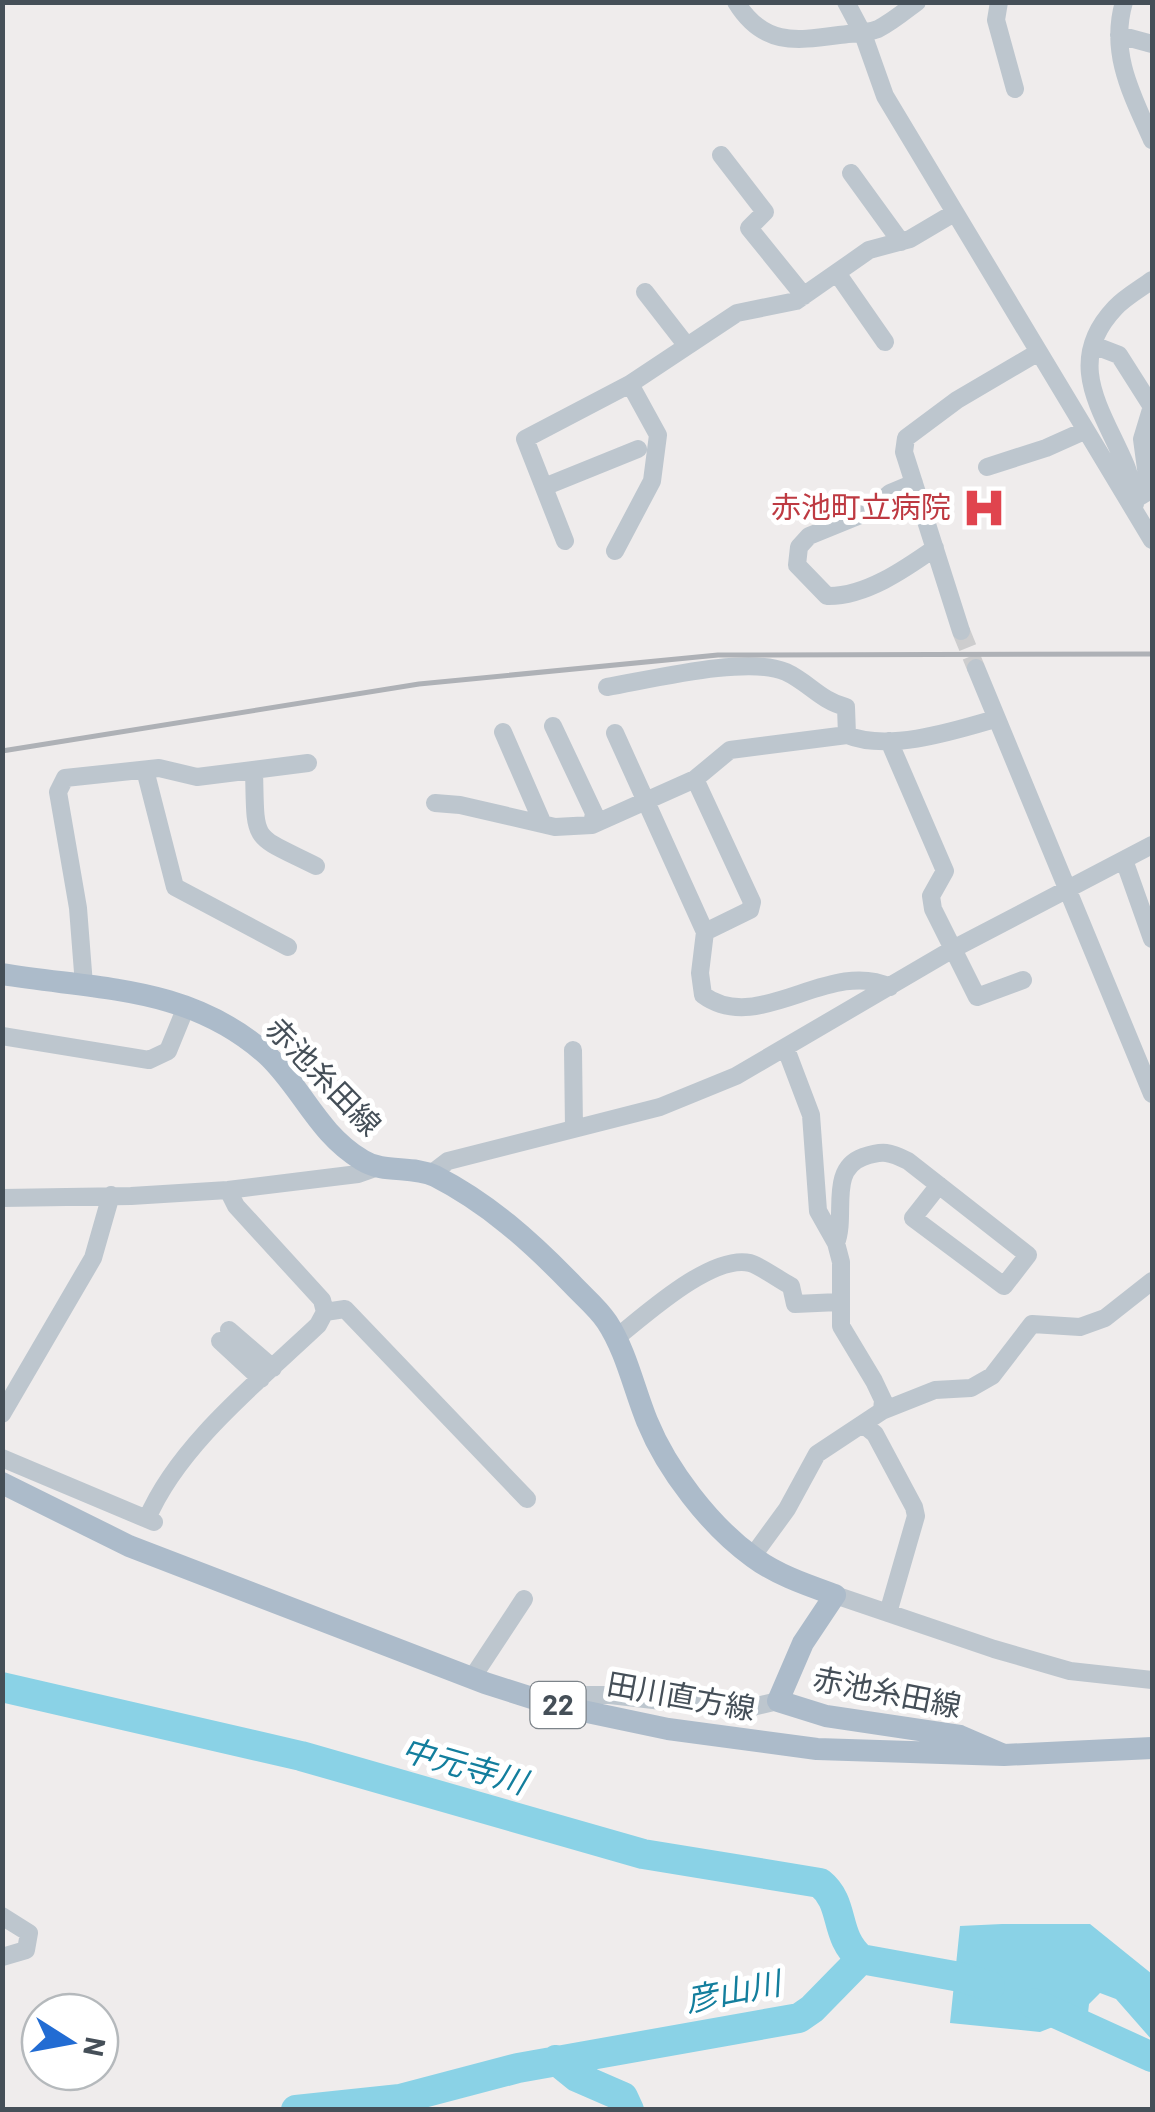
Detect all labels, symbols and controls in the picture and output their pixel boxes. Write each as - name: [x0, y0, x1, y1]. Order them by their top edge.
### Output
- hospital icon: 赤池町立病院: [960, 484, 1008, 532]
- place label: 赤池町立病院: [771, 488, 951, 524]
- street label: 赤池糸田線: [259, 1009, 389, 1142]
- street label: 赤池糸田線: [810, 1659, 964, 1723]
- street label: 田川直方線: [604, 1664, 758, 1726]
- road number: 22: [530, 1682, 586, 1728]
- water label: 中元寺川: [398, 1728, 534, 1801]
- water label: 彦山川: [682, 1962, 786, 2018]
- north arrow: [20, 1992, 120, 2092]
- text: N: [77, 2035, 114, 2059]

